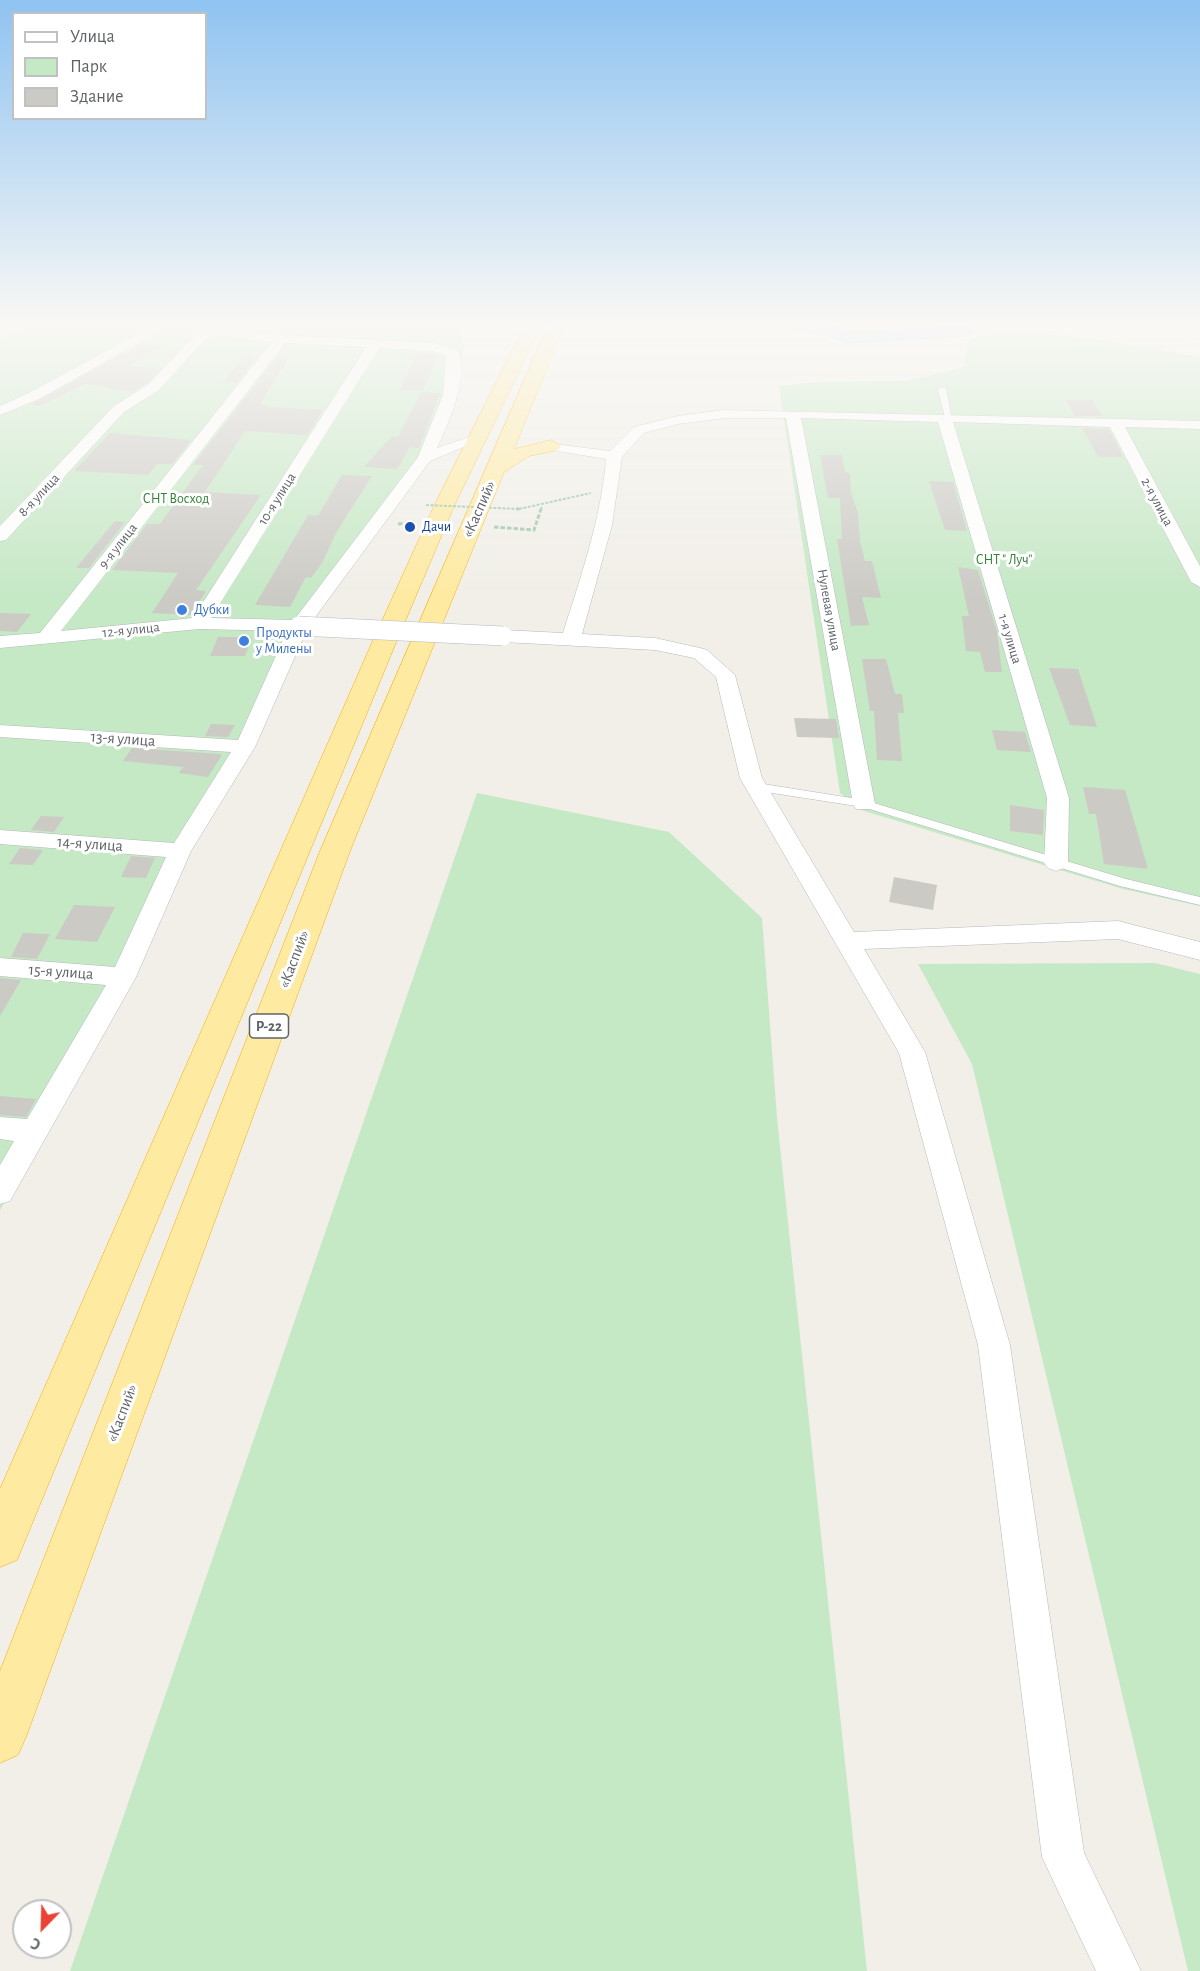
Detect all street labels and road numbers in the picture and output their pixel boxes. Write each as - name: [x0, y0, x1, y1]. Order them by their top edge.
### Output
- street label: 8-я улица: [15, 470, 63, 520]
- street label: 10-я улица: [254, 470, 300, 528]
- street label: 2-я улица: [1137, 475, 1177, 529]
- street label: «Каспий»: [458, 477, 500, 541]
- street label: 9-я улица: [95, 520, 141, 572]
- street label: Нулевая улица: [814, 568, 844, 652]
- street label: 1-я улица: [994, 612, 1026, 666]
- street label: 12-я улица: [102, 619, 160, 641]
- street label: 13-я улица: [90, 727, 156, 751]
- street label: 14-я улица: [56, 832, 124, 856]
- street label: «Каспий»: [274, 927, 314, 991]
- street label: 15-я улица: [28, 960, 94, 984]
- road number: Р-22: [250, 1014, 288, 1038]
- street label: «Каспий»: [102, 1381, 142, 1445]

